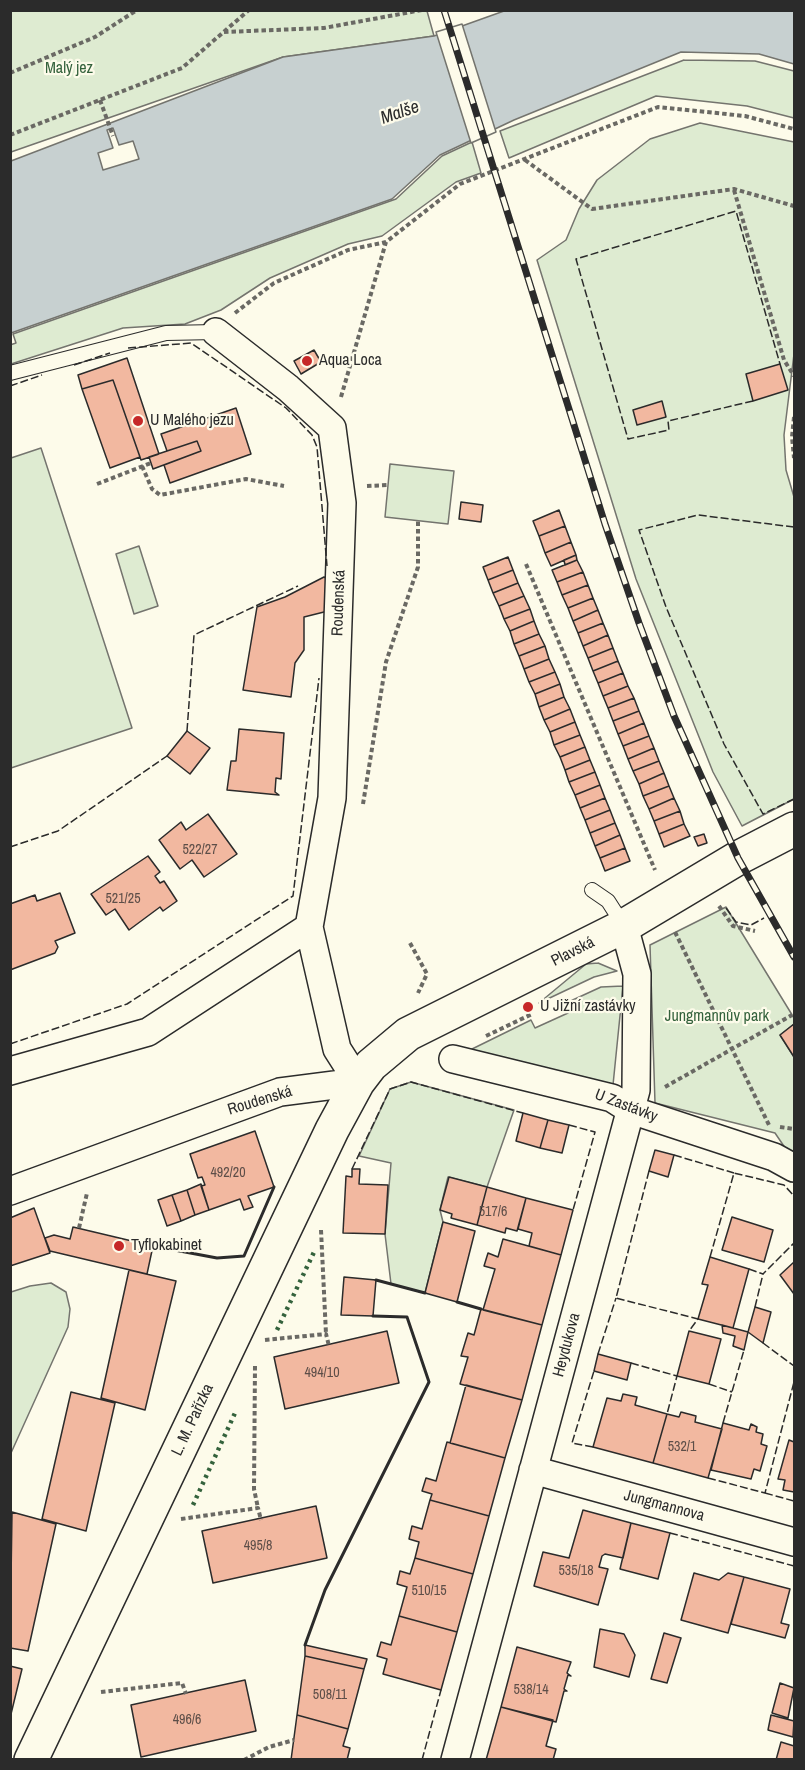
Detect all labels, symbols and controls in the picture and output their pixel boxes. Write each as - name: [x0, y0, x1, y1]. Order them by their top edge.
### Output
- park label: Malý jez: [45, 59, 93, 79]
- water label: Malše: [378, 96, 422, 130]
- place label: Aqua Loca: [319, 351, 382, 371]
- marker: Aqua Loca: [300, 354, 314, 368]
- place label: U Malého jezu: [150, 411, 234, 431]
- marker: U Malého jezu: [131, 414, 145, 428]
- street label: Roudenská: [328, 570, 350, 636]
- house number: 522/27: [182, 842, 218, 858]
- house number: 521/25: [105, 891, 141, 907]
- street label: Plavská: [548, 933, 598, 971]
- place label: U Jižní zastávky: [540, 997, 636, 1017]
- marker: U Jižní zastávky: [521, 1000, 535, 1014]
- park label: Jungmannův park: [665, 1007, 769, 1027]
- street label: Roudenská: [225, 1082, 295, 1120]
- street label: U Zastávky: [592, 1085, 660, 1127]
- house number: 492/20: [210, 1165, 246, 1181]
- house number: 517/6: [479, 1204, 507, 1220]
- place label: Tyflokabinet: [131, 1236, 202, 1256]
- marker: Tyflokabinet: [112, 1239, 126, 1253]
- street label: Heydukova: [549, 1311, 585, 1379]
- house number: 494/10: [304, 1365, 340, 1381]
- street label: L. M. Pařízka: [168, 1381, 218, 1459]
- house number: 532/1: [668, 1439, 696, 1455]
- street label: Jungmannova: [622, 1486, 706, 1526]
- house number: 495/8: [244, 1538, 272, 1554]
- house number: 535/18: [558, 1563, 594, 1579]
- house number: 510/15: [411, 1583, 447, 1599]
- house number: 538/14: [513, 1682, 549, 1698]
- house number: 508/11: [313, 1687, 347, 1703]
- house number: 496/6: [173, 1712, 201, 1728]

